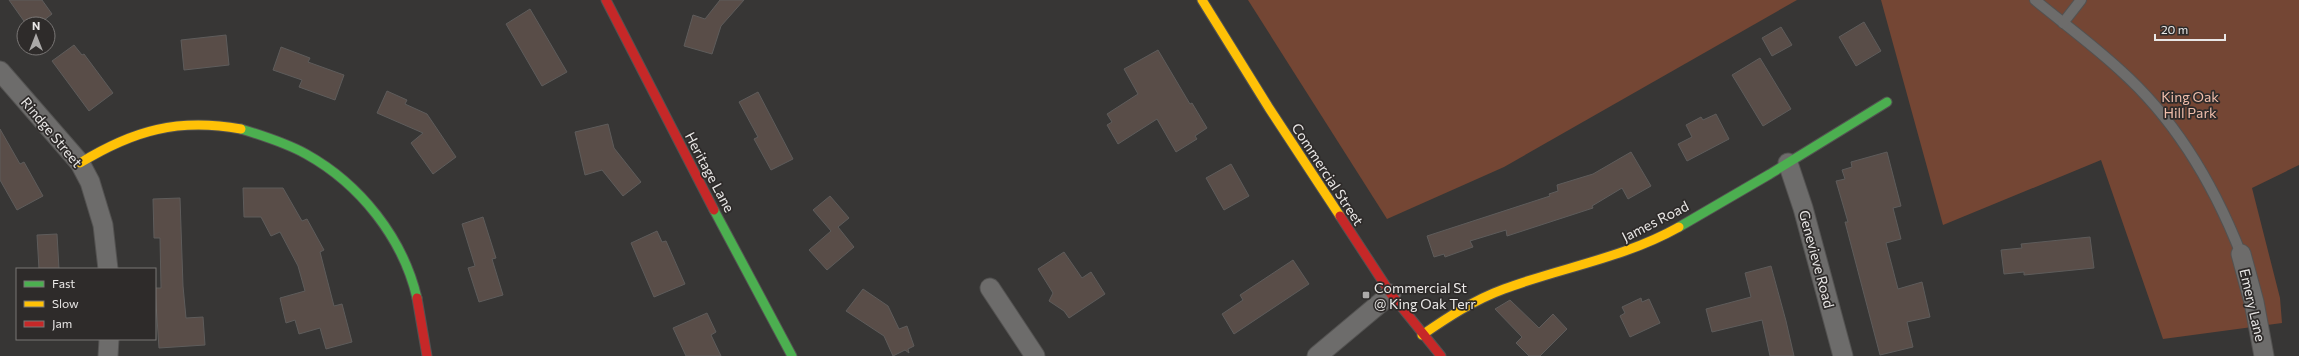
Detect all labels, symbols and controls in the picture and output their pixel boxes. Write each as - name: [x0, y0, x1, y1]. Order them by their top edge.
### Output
- north arrow: [16, 16, 56, 56]
- scale bar: [2155, 16, 2225, 42]
- text: N: [32, 19, 40, 32]
- text: 20 m: [2161, 22, 2188, 36]
- park label: King Oak Hill Park: [2161, 88, 2219, 121]
- street label: Rindge Street: [18, 94, 86, 171]
- street label: Commercial Street: [1289, 120, 1368, 229]
- street label: Heritage Lane: [682, 129, 738, 215]
- street label: James Road: [1619, 197, 1691, 245]
- street label: Genevieve Road: [1796, 208, 1838, 310]
- street label: Emery Lane: [2236, 267, 2270, 343]
- legend: [16, 268, 156, 340]
- text: Fast: [52, 276, 75, 290]
- place label: Commercial St @ King Oak Terr: [1374, 279, 1476, 312]
- marker: Commercial St @ King Oak Terr: [1361, 290, 1371, 300]
- text: Slow: [52, 296, 79, 310]
- text: Jam: [52, 316, 72, 331]

